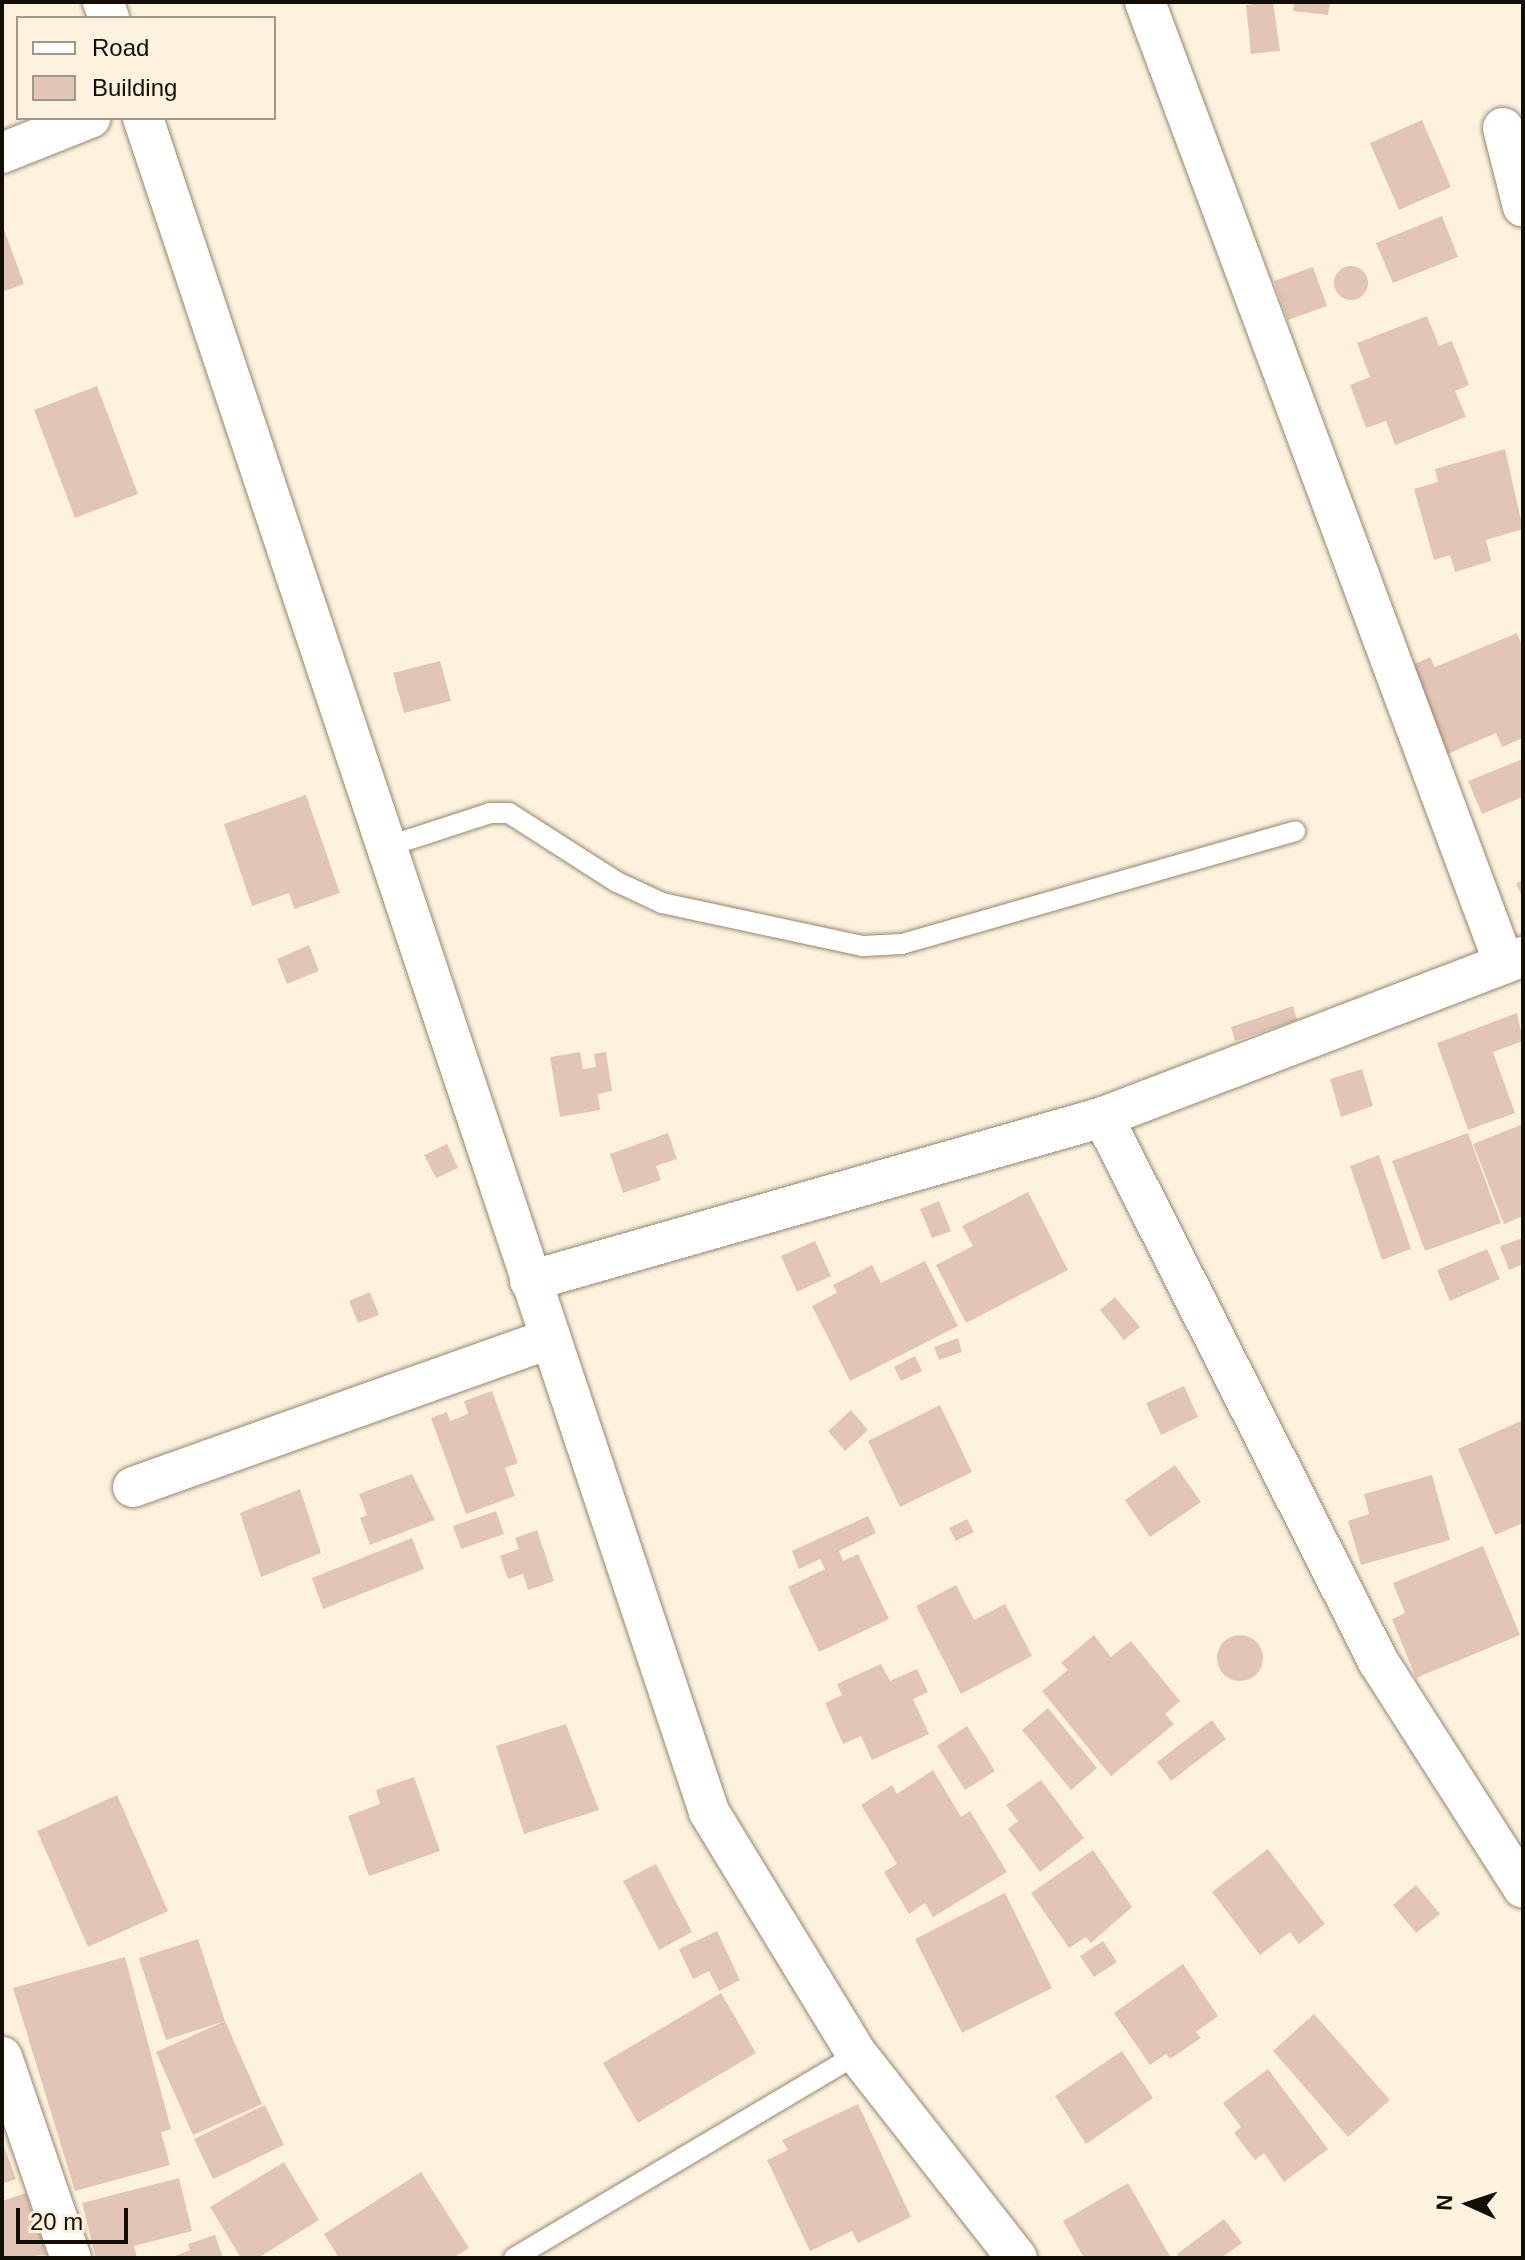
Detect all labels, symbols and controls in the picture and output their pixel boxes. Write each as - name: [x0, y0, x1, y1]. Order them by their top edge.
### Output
- legend: [16, 16, 276, 120]
- text: Road: [92, 34, 149, 61]
- text: Building: [92, 74, 177, 101]
- north arrow: [1429, 2164, 1509, 2244]
- scale bar: [20, 2192, 132, 2242]
- text: N: [1432, 2194, 1457, 2211]
- text: 20 m: [30, 2208, 83, 2235]

